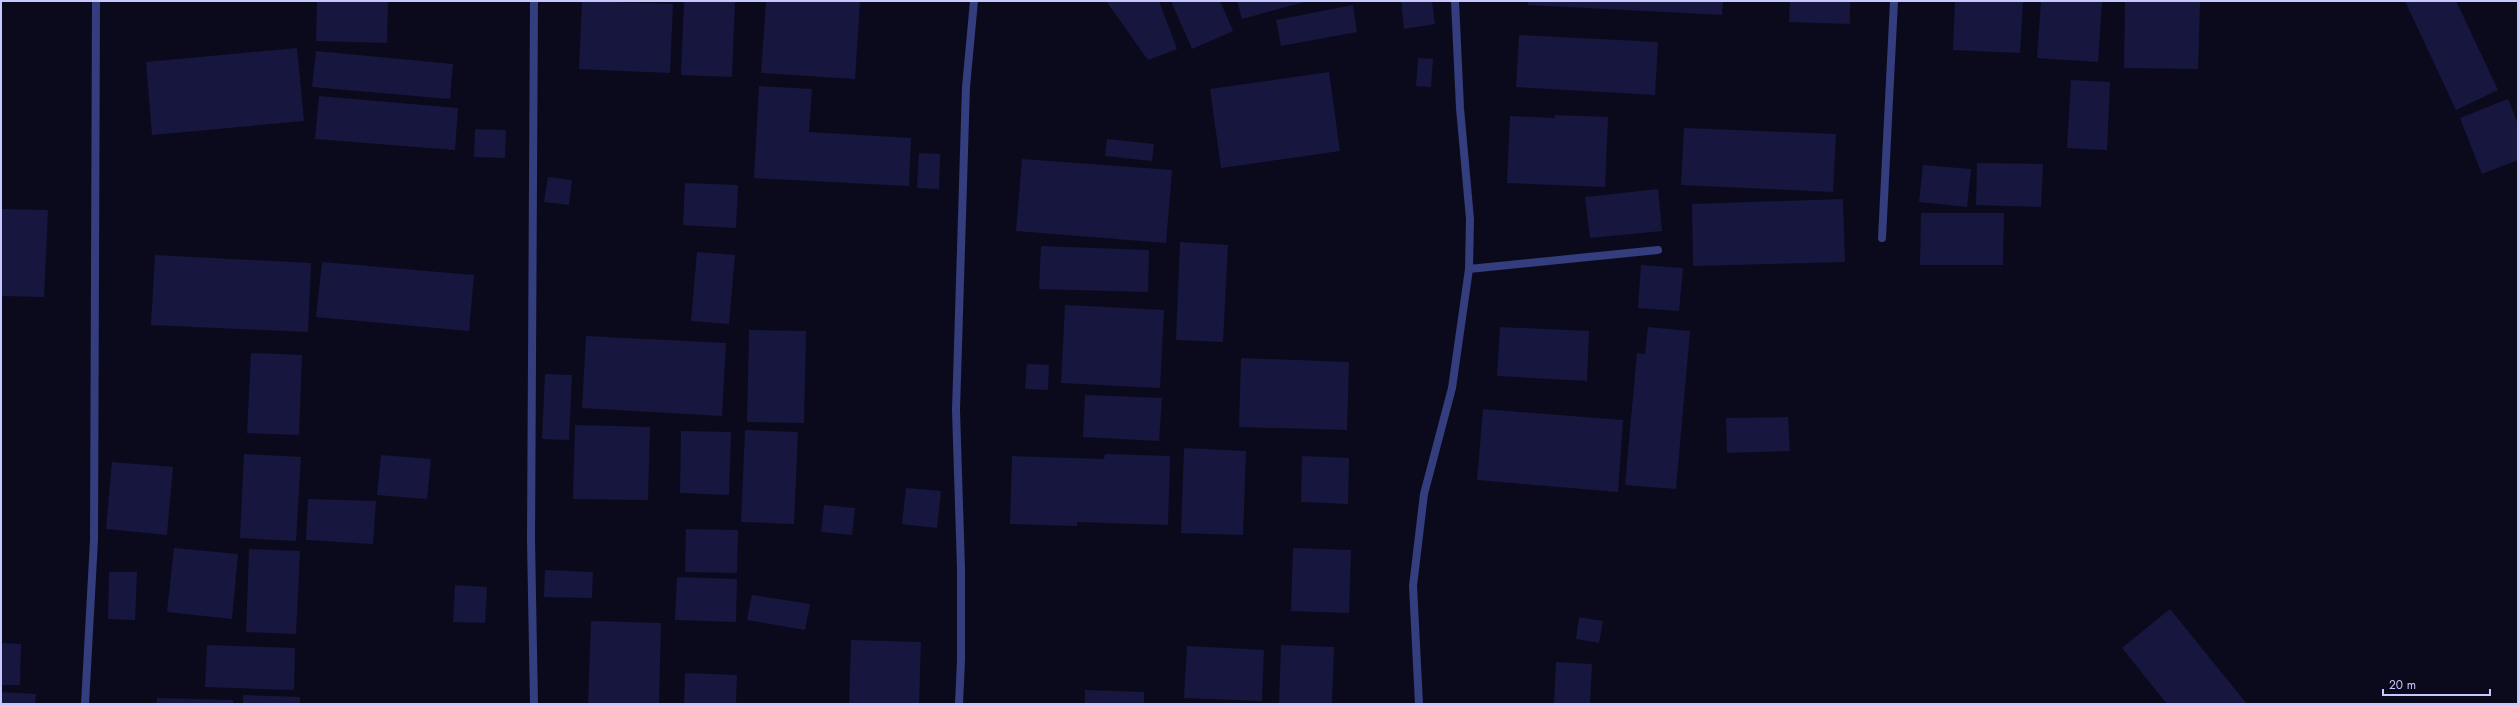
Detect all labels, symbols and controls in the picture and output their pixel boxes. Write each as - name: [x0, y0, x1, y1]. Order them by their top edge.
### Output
- scale bar: [2383, 671, 2490, 697]
- text: 20 m: [2389, 676, 2416, 694]

